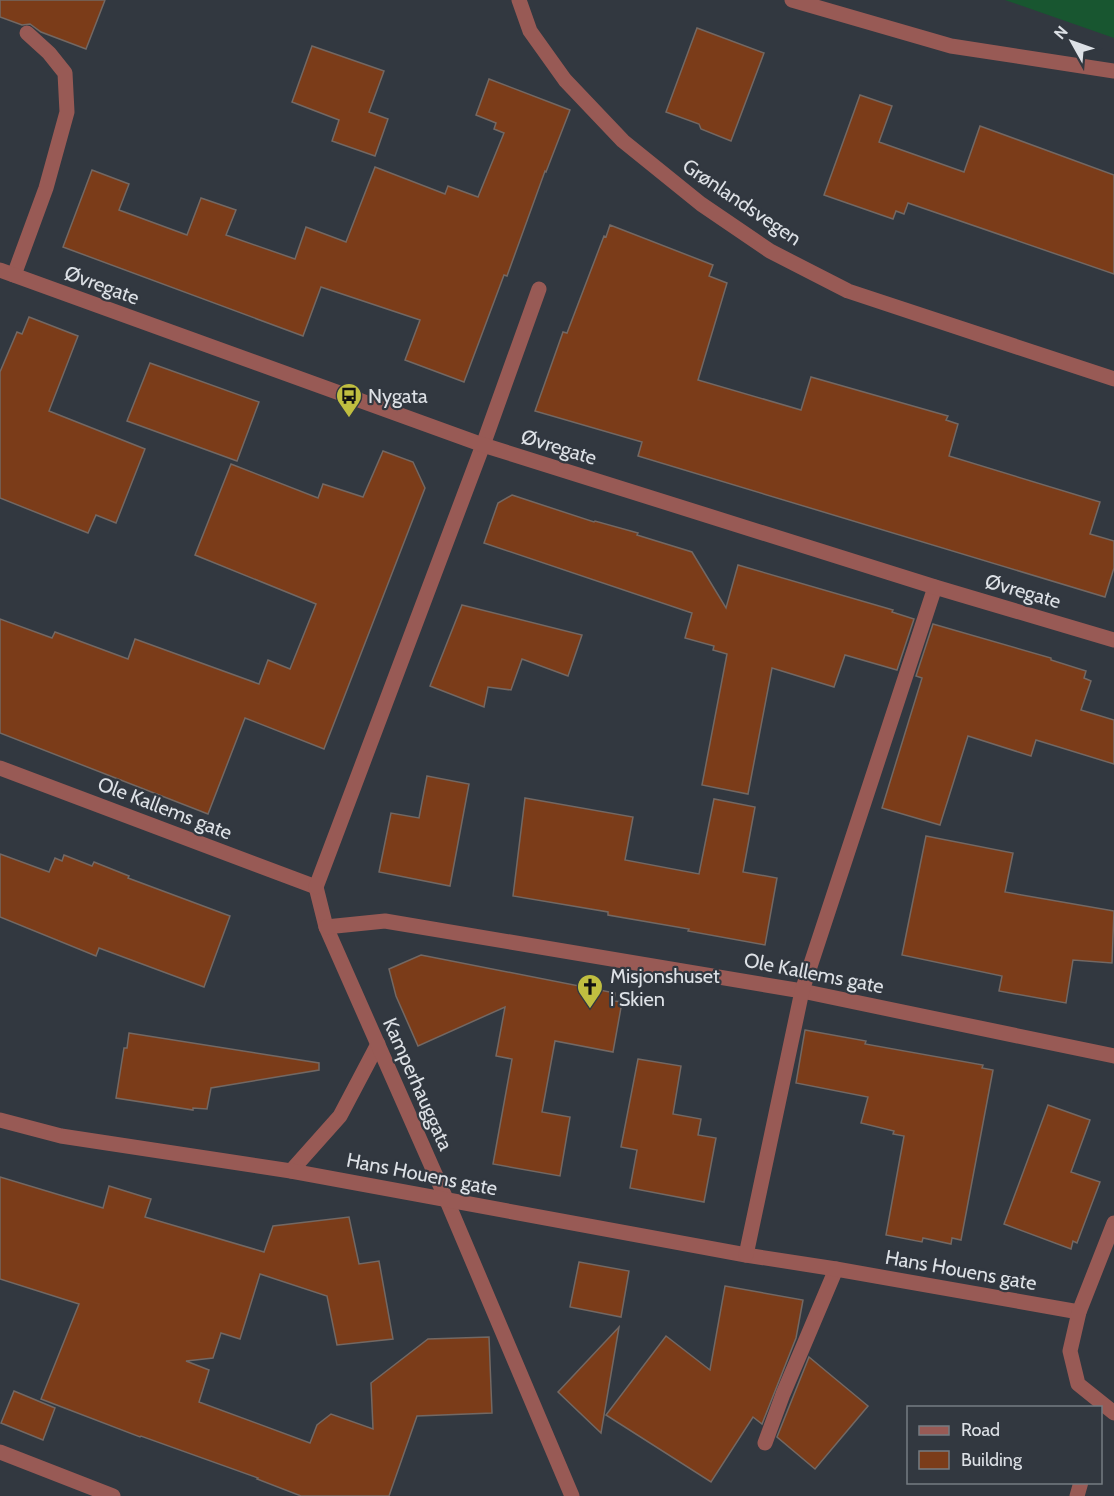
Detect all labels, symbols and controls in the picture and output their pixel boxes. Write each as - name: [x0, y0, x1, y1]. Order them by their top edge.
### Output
- north arrow: [1042, 12, 1102, 72]
- text: N: [1050, 22, 1072, 43]
- street label: Grønlandsvegen: [678, 154, 806, 250]
- street label: Øvregate: [61, 260, 143, 310]
- bus stop icon: Nygata: [334, 381, 364, 419]
- place label: Nygata: [368, 384, 428, 408]
- street label: Øvregate: [518, 424, 600, 470]
- street label: Øvregate: [982, 569, 1064, 613]
- street label: Ole Kallems gate: [95, 771, 235, 845]
- street label: Ole Kallems gate: [742, 948, 886, 998]
- place label: Misjonshuset i Skien: [610, 964, 720, 1011]
- church icon: Misjonshuset i Skien: [575, 972, 605, 1010]
- street label: Kamperhauggata: [378, 1014, 458, 1154]
- street label: Hans Houens gate: [344, 1148, 500, 1200]
- street label: Hans Houens gate: [883, 1245, 1039, 1295]
- legend: [907, 1406, 1102, 1484]
- text: Road: [961, 1419, 1000, 1441]
- text: Building: [961, 1449, 1023, 1471]

